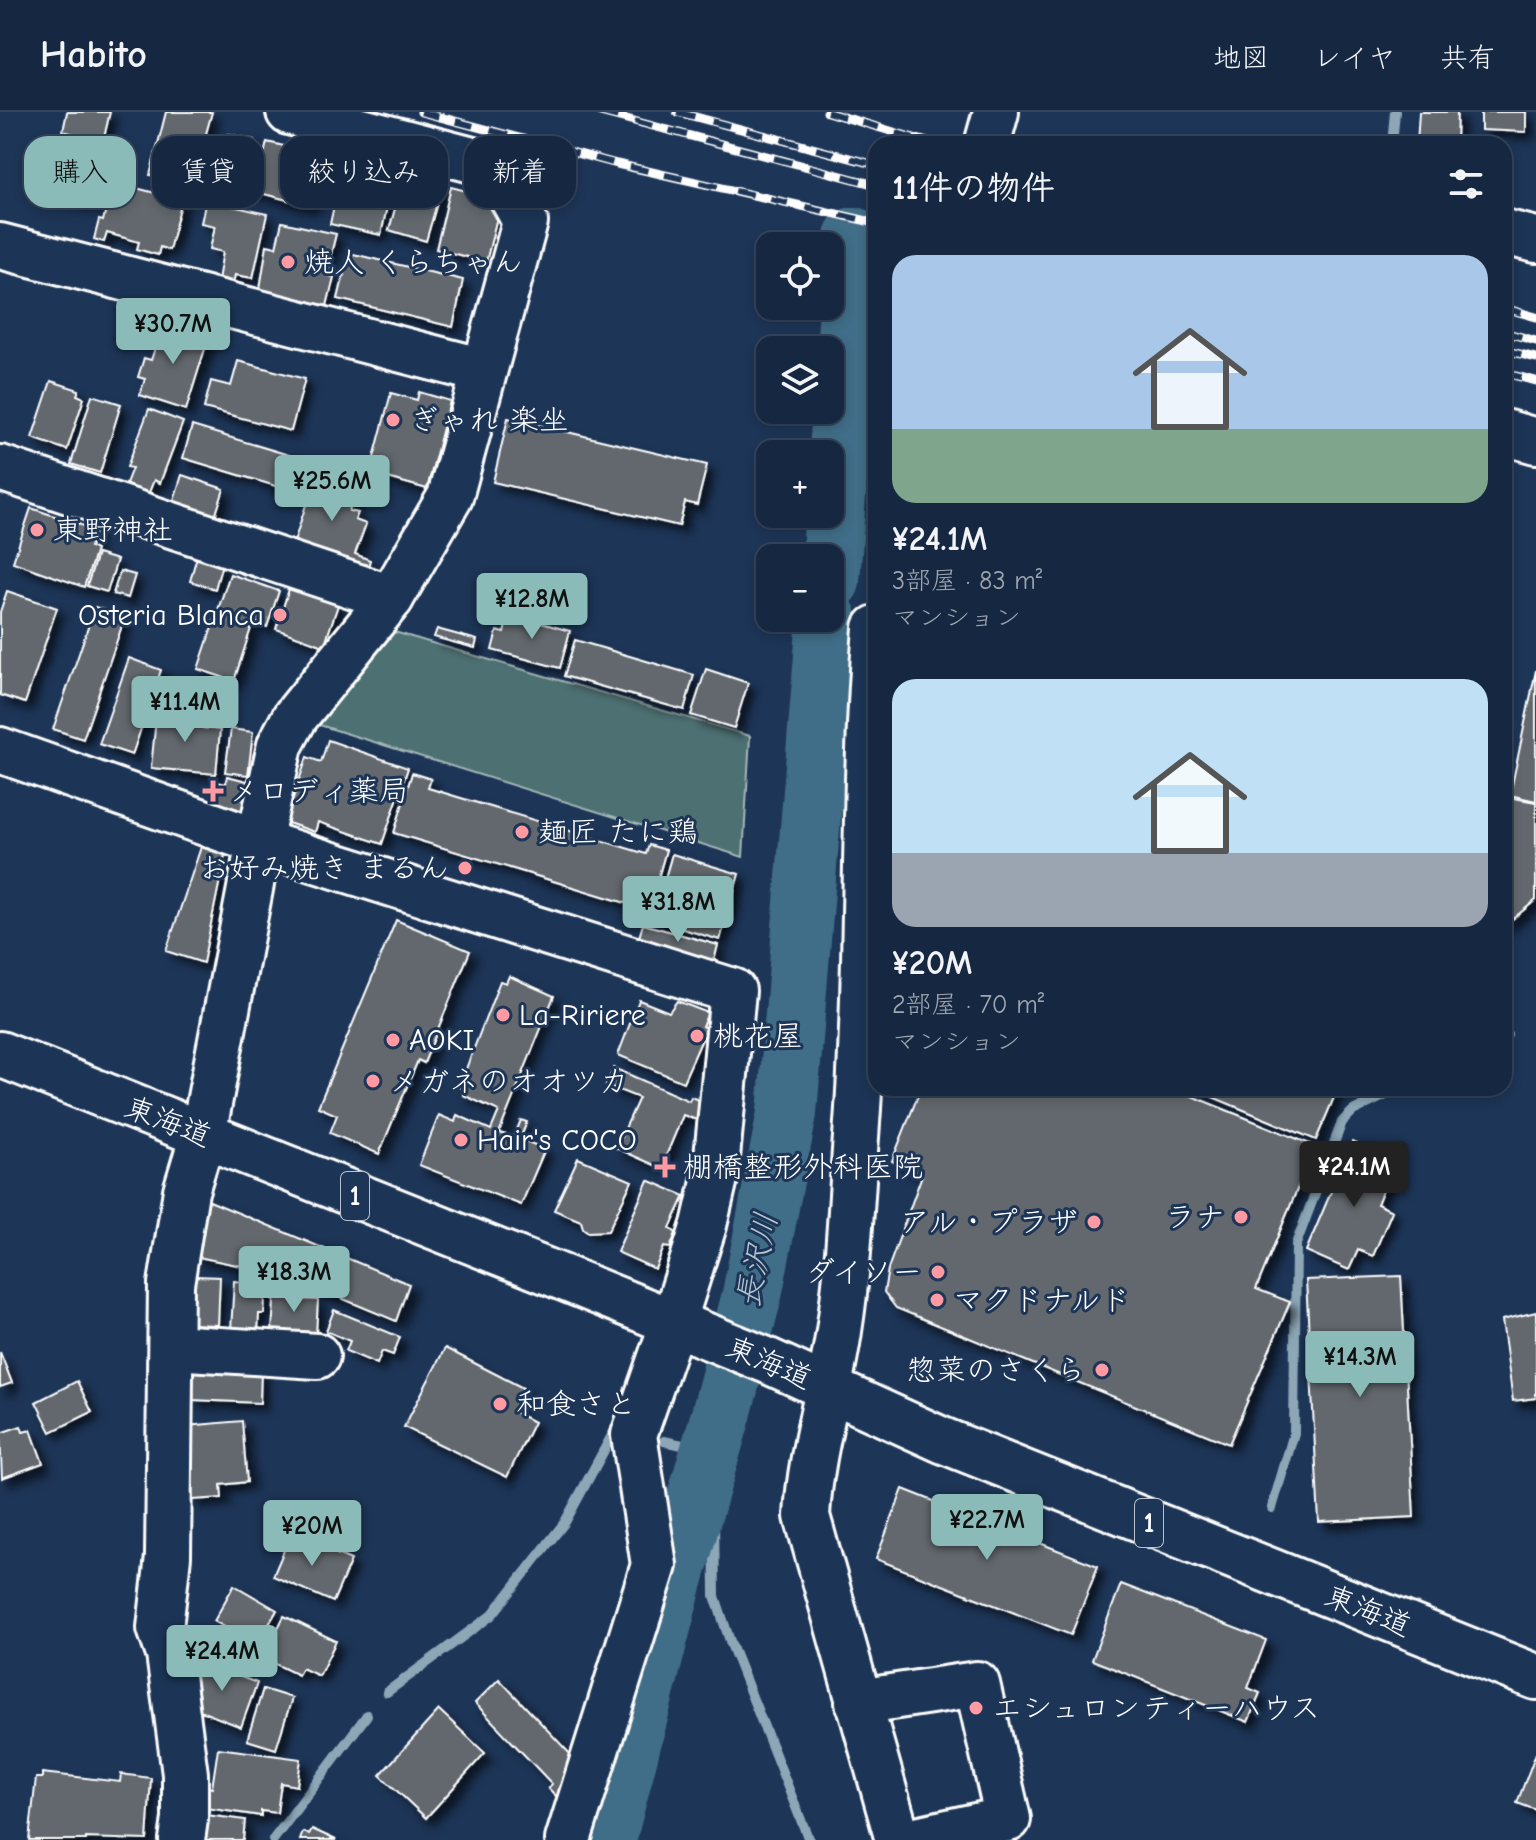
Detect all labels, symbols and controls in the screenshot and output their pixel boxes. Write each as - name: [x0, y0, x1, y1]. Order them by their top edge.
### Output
- text: Habito: [40, 33, 147, 77]
- text: 地図: [1213, 42, 1269, 74]
- text: レイヤ: [1313, 42, 1396, 74]
- text: 共有: [1440, 42, 1496, 74]
- chip: 購入: [24, 136, 136, 208]
- chip: 賃貸: [152, 136, 264, 208]
- chip: 絞り込み: [280, 136, 448, 208]
- chip: 新着: [464, 136, 576, 208]
- icon: filters: [1444, 162, 1488, 206]
- text: 11件の物件: [892, 168, 1055, 208]
- map controls: [756, 232, 844, 632]
- button: locate: [756, 232, 844, 320]
- place label: 焼人 くらちゃん: [304, 245, 523, 280]
- marker: 焼人 くらちゃん: [279, 253, 297, 271]
- pin: ¥30.7M: [108, 298, 238, 366]
- icon: home: [1118, 307, 1262, 451]
- text: ¥30.7M: [134, 309, 212, 339]
- button: layers: [756, 336, 844, 424]
- place label: ぎゃれ 楽坐: [409, 403, 569, 438]
- marker: ぎゃれ 楽坐: [384, 411, 402, 429]
- button: +: [756, 440, 844, 528]
- pin: ¥25.6M: [267, 455, 397, 523]
- text: ¥25.6M: [293, 466, 371, 496]
- place label: 東野神社: [53, 513, 173, 548]
- text: ¥24.1M: [892, 519, 988, 559]
- marker: 東野神社: [28, 521, 46, 539]
- button: −: [756, 544, 844, 632]
- text: 3部屋 · 83 m²: [892, 566, 1042, 596]
- pin: ¥12.8M: [467, 573, 597, 641]
- text: ¥12.8M: [495, 584, 569, 614]
- place label: Osteria Blanca: [78, 598, 264, 633]
- text: マンション: [892, 603, 1021, 633]
- marker: Osteria Blanca: [271, 606, 289, 624]
- pin: ¥11.4M: [120, 676, 250, 744]
- text: ¥11.4M: [149, 687, 221, 717]
- icon: home: [1118, 731, 1262, 875]
- place label: メロディ薬局: [229, 774, 409, 809]
- marker: メロディ薬局: [204, 782, 222, 800]
- place label: 麺匠 たに鶏: [538, 815, 698, 850]
- marker: 麺匠 たに鶏: [513, 823, 531, 841]
- place label: お好み焼き まるん: [199, 851, 449, 886]
- marker: お好み焼き まるん: [456, 859, 474, 877]
- pin: ¥31.8M: [613, 876, 743, 944]
- text: ¥31.8M: [641, 887, 715, 917]
- text: ¥20M: [892, 943, 973, 983]
- text: 2部屋 · 70 m²: [892, 990, 1044, 1020]
- place label: La-Ririere: [519, 998, 646, 1033]
- marker: La-Ririere: [494, 1006, 512, 1024]
- place label: 桃花屋: [713, 1019, 803, 1054]
- place label: AOKI: [409, 1023, 474, 1058]
- marker: 桃花屋: [688, 1027, 706, 1045]
- text: マンション: [892, 1027, 1021, 1057]
- marker: AOKI: [384, 1031, 402, 1049]
- place label: メガネのオオツカ: [389, 1064, 629, 1099]
- marker: メガネのオオツカ: [364, 1072, 382, 1090]
- street label: 東海道: [120, 1090, 216, 1154]
- place label: Hair's COCO: [477, 1123, 637, 1158]
- marker: Hair's COCO: [452, 1131, 470, 1149]
- pin: ¥24.1M: [1289, 1141, 1419, 1209]
- place label: 棚橋整形外科医院: [683, 1150, 923, 1185]
- text: ¥24.1M: [1317, 1152, 1391, 1182]
- marker: 棚橋整形外科医院: [654, 1156, 676, 1178]
- road number: 1: [341, 1172, 369, 1220]
- place label: ラナ: [1165, 1200, 1225, 1235]
- place label: アル・プラザ: [900, 1205, 1078, 1240]
- marker: ラナ: [1232, 1208, 1250, 1226]
- water label: 長沢川: [729, 1209, 785, 1311]
- marker: アル・プラザ: [1085, 1213, 1103, 1231]
- pin: ¥18.3M: [229, 1246, 359, 1314]
- place label: ダイソー: [805, 1255, 922, 1290]
- text: ¥18.3M: [257, 1257, 331, 1287]
- marker: ダイソー: [929, 1263, 947, 1281]
- place label: マクドナルド: [953, 1283, 1131, 1318]
- marker: マクドナルド: [928, 1291, 946, 1309]
- street label: 東海道: [721, 1329, 817, 1397]
- pin: ¥14.3M: [1295, 1331, 1425, 1399]
- text: ¥14.3M: [1323, 1342, 1397, 1372]
- place label: 惣菜のさくら: [906, 1353, 1086, 1388]
- marker: 惣菜のさくら: [1093, 1361, 1111, 1379]
- place label: 和食さと: [516, 1387, 636, 1422]
- marker: 和食さと: [491, 1395, 509, 1413]
- pin: ¥22.7M: [922, 1494, 1052, 1562]
- road number: 1: [1135, 1499, 1163, 1547]
- pin: ¥20M: [265, 1500, 359, 1568]
- text: ¥22.7M: [949, 1505, 1025, 1535]
- text: ¥20M: [281, 1511, 343, 1541]
- street label: 東海道: [1320, 1578, 1416, 1644]
- pin: ¥24.4M: [157, 1625, 287, 1693]
- text: ¥24.4M: [184, 1636, 260, 1666]
- place label: エシュロンティーハウス: [992, 1691, 1320, 1726]
- marker: エシュロンティーハウス: [967, 1699, 985, 1717]

